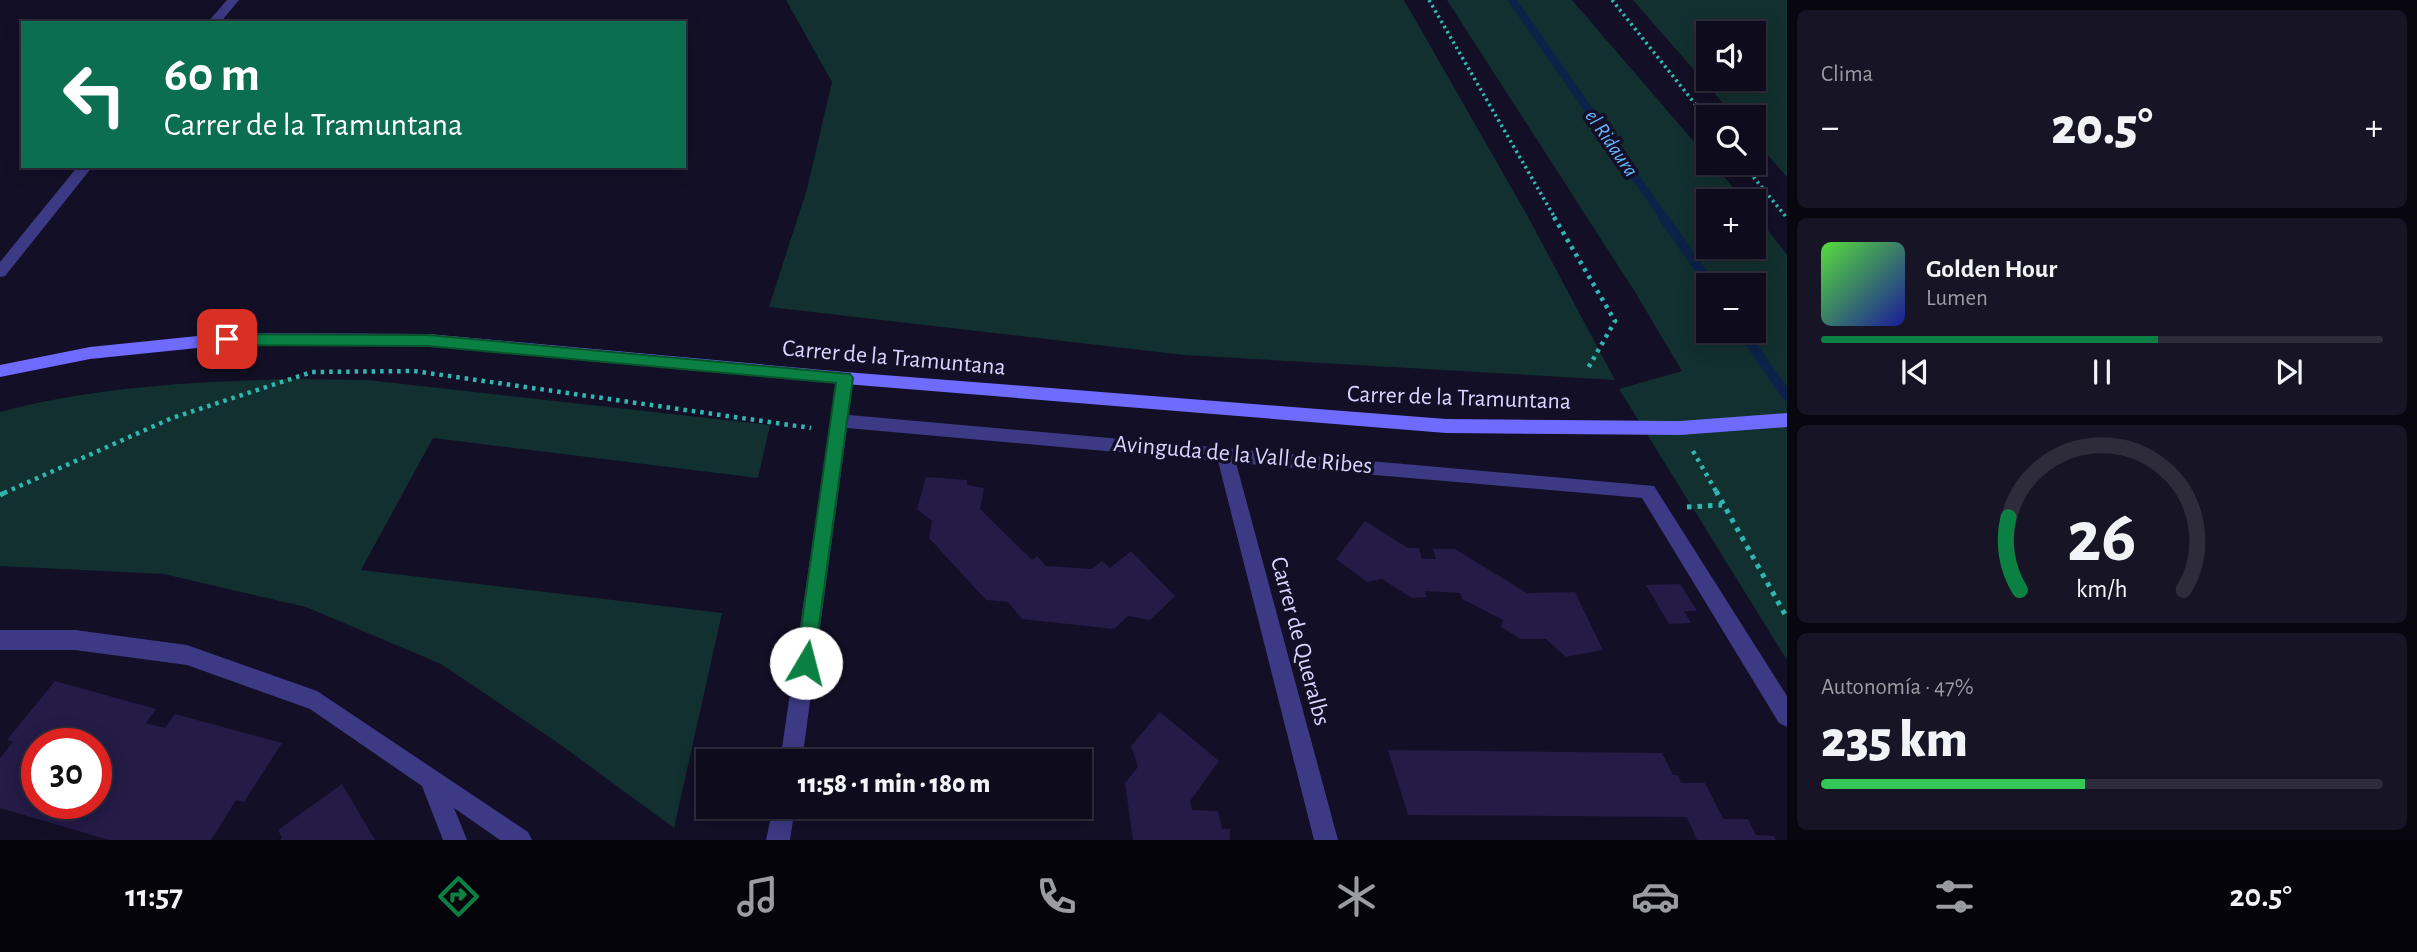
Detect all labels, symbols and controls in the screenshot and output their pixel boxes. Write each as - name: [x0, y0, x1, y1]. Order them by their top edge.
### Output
- map controls: [1696, 21, 1766, 343]
- button: sound: [1696, 21, 1766, 91]
- icon: left: [49, 49, 140, 140]
- text: 60 m: [164, 51, 260, 100]
- text: Clima: [1821, 63, 1873, 86]
- text: 20.5°: [2051, 101, 2153, 153]
- button: search: [1696, 105, 1766, 175]
- water label: el Ridaura: [1581, 106, 1642, 181]
- text: Carrer de la Tramuntana: [164, 109, 463, 141]
- text: −: [1821, 109, 1839, 147]
- text: +: [2365, 109, 2383, 147]
- button: +: [1696, 189, 1766, 259]
- text: Golden Hour: [1926, 256, 2057, 282]
- button: −: [1696, 273, 1766, 343]
- text: Lumen: [1926, 287, 1988, 310]
- pin: [197, 309, 257, 369]
- icon: arrive: [208, 320, 246, 358]
- street label: Carrer de la Tramuntana: [781, 336, 1007, 380]
- icon: previous: [1896, 353, 1934, 391]
- icon: pause: [2083, 353, 2121, 391]
- icon: next: [2270, 353, 2308, 391]
- street label: Carrer de la Tramuntana: [1347, 382, 1571, 414]
- street label: Avinguda de la Vall de Ribes: [1113, 432, 1373, 478]
- text: 26: [2067, 502, 2137, 575]
- street label: Carrer de Queralbs: [1266, 554, 1334, 728]
- text: km/h: [2076, 577, 2128, 602]
- position arrow: [769, 626, 843, 700]
- text: Autonomía · 47%: [1821, 676, 1974, 699]
- text: 235 km: [1821, 714, 1968, 766]
- speed limit sign: 30: [21, 728, 112, 819]
- text: 11:58 · 1 min · 180 m: [798, 771, 990, 797]
- icon: directions: [434, 872, 483, 921]
- icon: music: [733, 872, 782, 921]
- icon: phone: [1032, 872, 1081, 921]
- icon: climate: [1332, 872, 1381, 921]
- icon: car: [1631, 872, 1680, 921]
- icon: filters: [1930, 872, 1979, 921]
- text: 11:57: [125, 880, 183, 912]
- text: 20.5°: [2229, 880, 2292, 912]

